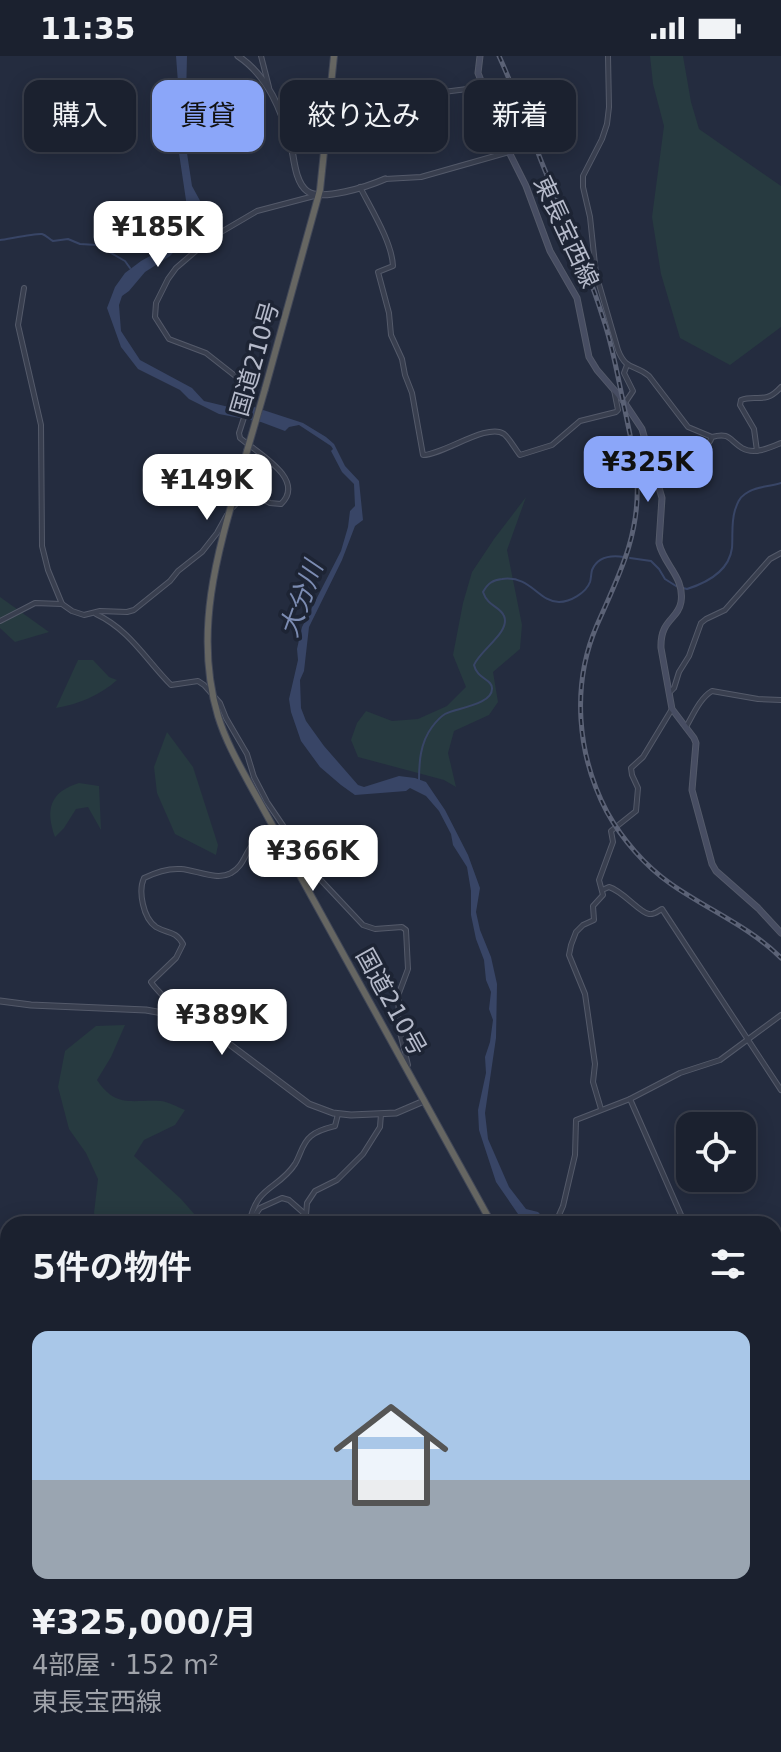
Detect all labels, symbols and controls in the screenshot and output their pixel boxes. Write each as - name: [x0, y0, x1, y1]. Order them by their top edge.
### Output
- text: 11:35: [40, 11, 136, 46]
- chip: 購入: [24, 80, 136, 152]
- chip: 賃貸: [152, 80, 264, 152]
- chip: 絞り込み: [280, 80, 448, 152]
- chip: 新着: [464, 80, 576, 152]
- street label: 東長宝西線: [528, 172, 604, 292]
- pin: ¥185K: [102, 201, 214, 269]
- text: ¥185K: [112, 212, 204, 242]
- street label: 国道210号: [225, 299, 285, 419]
- pin: ¥325K: [592, 436, 704, 504]
- text: ¥325K: [602, 447, 694, 477]
- pin: ¥149K: [151, 454, 263, 522]
- text: ¥149K: [161, 465, 253, 495]
- water label: 大分川: [274, 554, 329, 641]
- pin: ¥366K: [257, 825, 369, 893]
- text: ¥366K: [267, 836, 359, 866]
- street label: 国道210号: [350, 944, 432, 1060]
- pin: ¥389K: [166, 989, 278, 1057]
- text: ¥389K: [176, 1000, 268, 1030]
- map controls: [676, 1112, 756, 1192]
- button: locate: [676, 1112, 756, 1192]
- icon: filters: [706, 1242, 750, 1286]
- text: 5件の物件: [32, 1247, 192, 1287]
- icon: home: [319, 1383, 463, 1527]
- text: ¥325,000/月: [32, 1602, 257, 1642]
- text: 4部屋 · 152 m²: [32, 1650, 219, 1680]
- text: 東長宝西線: [32, 1687, 162, 1717]

